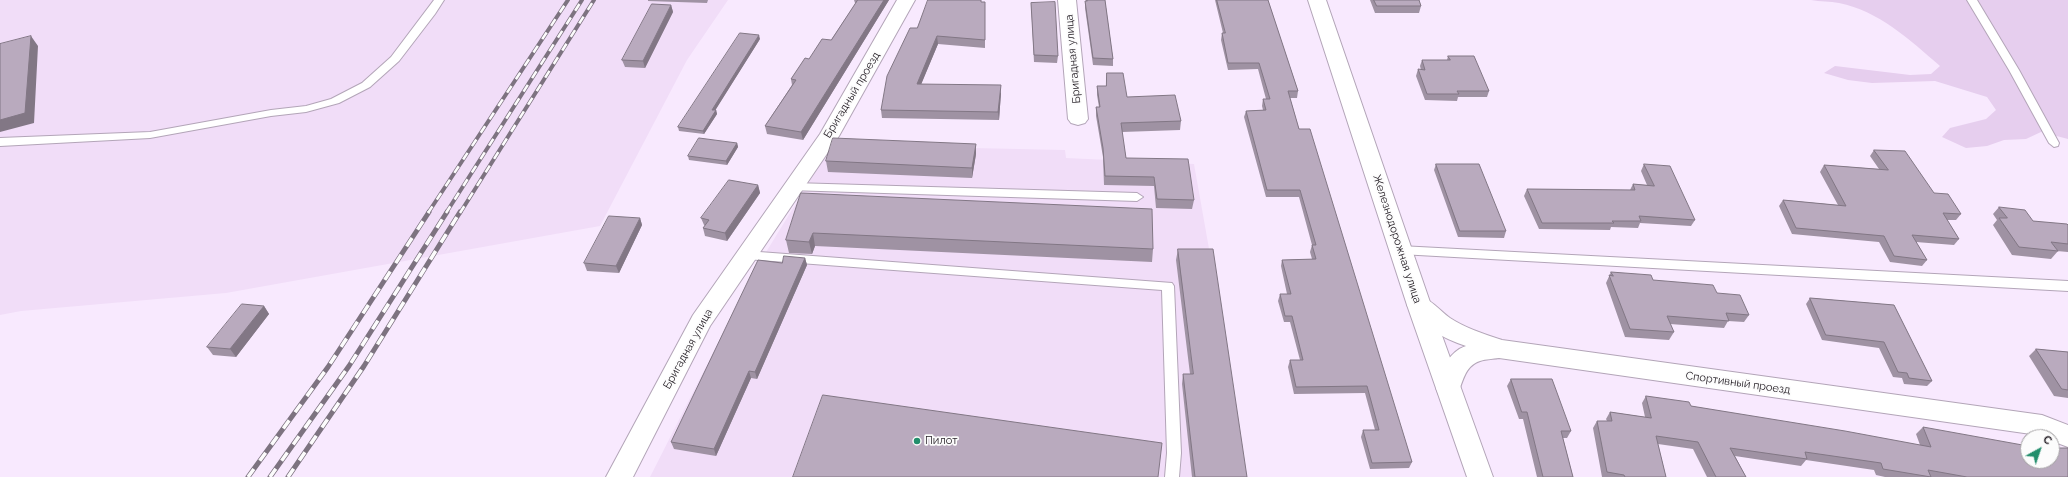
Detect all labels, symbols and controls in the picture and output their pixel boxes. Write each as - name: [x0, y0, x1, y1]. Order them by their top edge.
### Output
- street label: Бригадная улица: [1063, 14, 1083, 104]
- street label: Бригадный проезд: [821, 50, 883, 140]
- street label: Железнодорожная улица: [1370, 173, 1424, 305]
- street label: Бригадная улица: [661, 307, 715, 391]
- street label: Спортивный проезд: [1685, 369, 1791, 397]
- north arrow: [2020, 429, 2060, 469]
- text: С: [2040, 433, 2054, 448]
- place label: Пилот: [925, 434, 957, 448]
- marker: Пилот: [912, 436, 922, 446]

